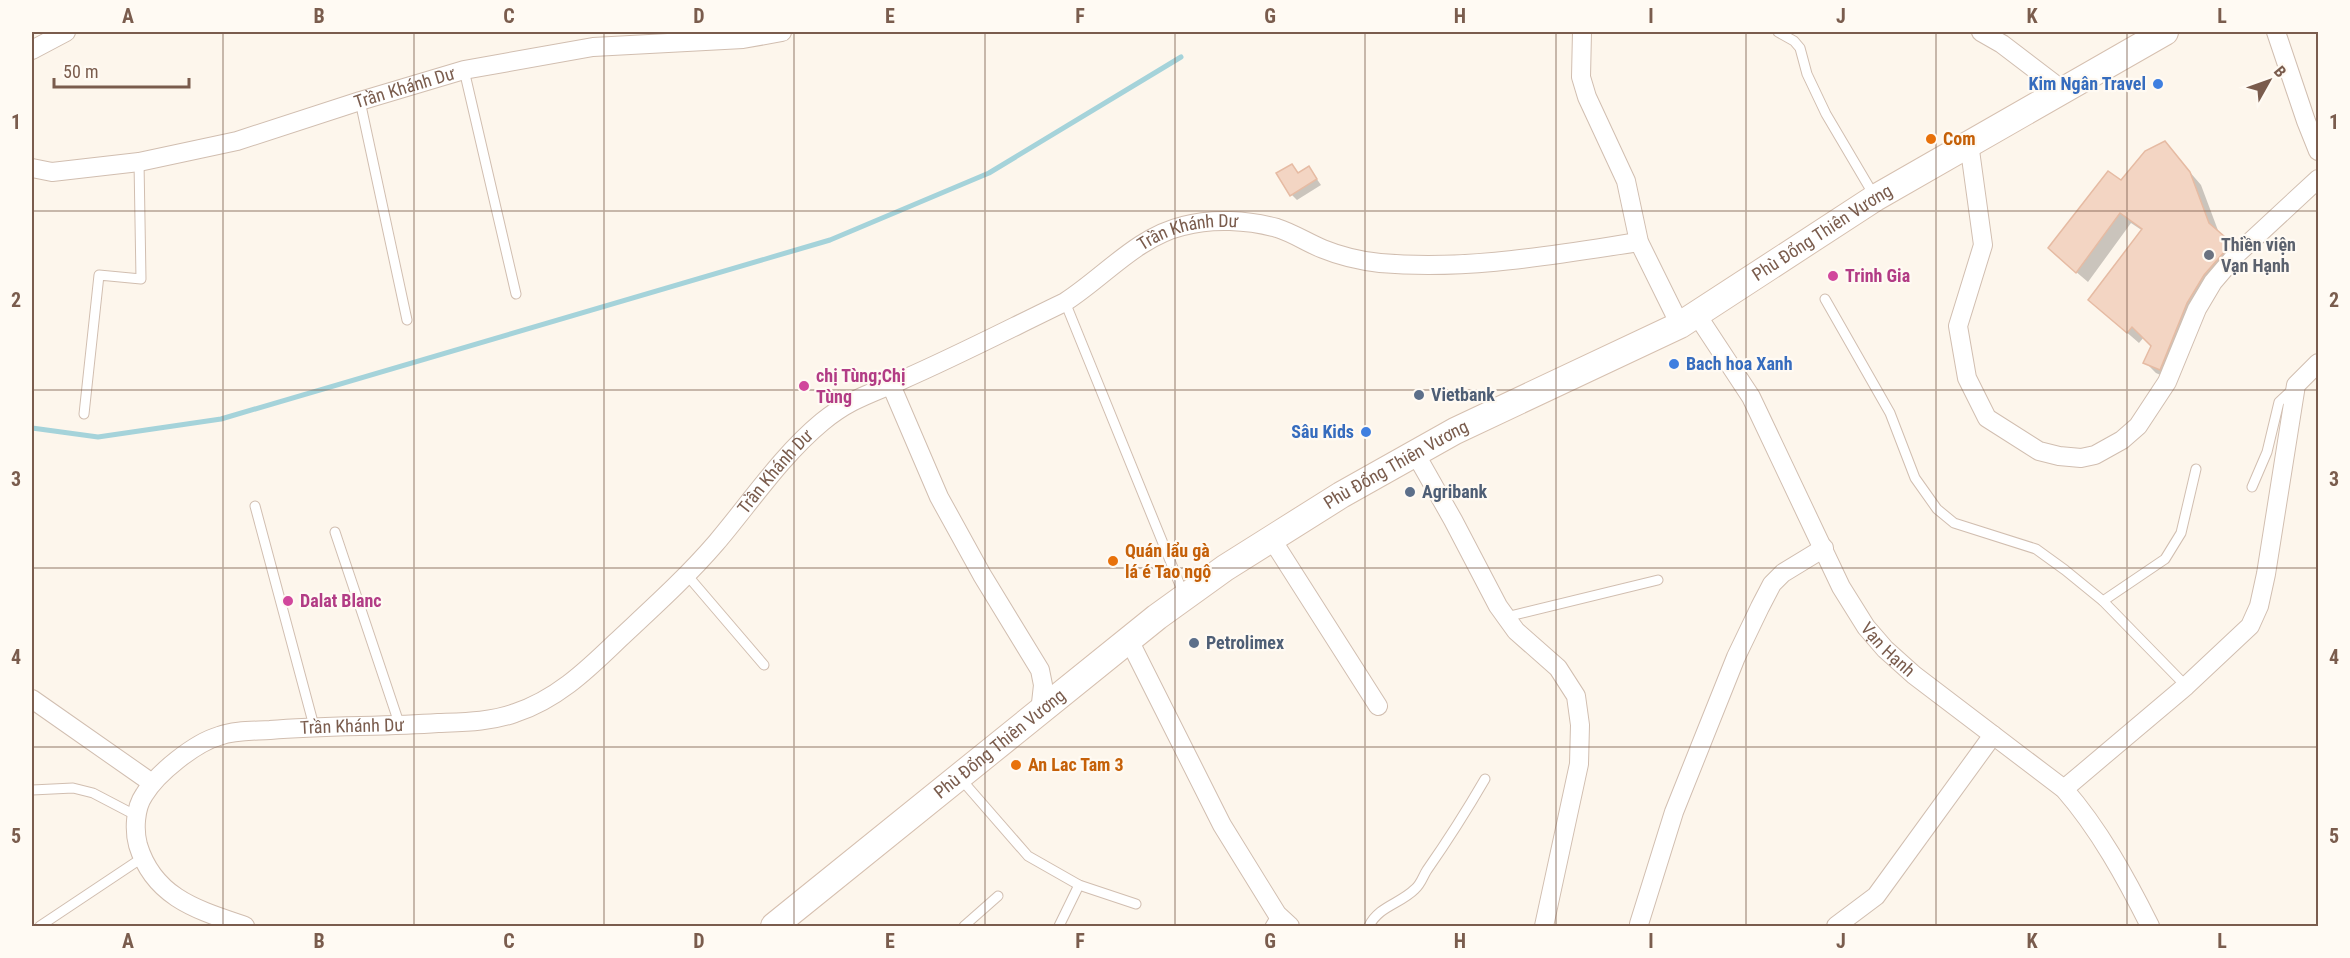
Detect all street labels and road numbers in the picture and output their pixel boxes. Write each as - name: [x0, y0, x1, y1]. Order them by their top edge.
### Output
- street label: Trần Khánh Dư: [351, 62, 457, 112]
- street label: Phù Đổng Thiên Vương: [1748, 179, 1896, 285]
- street label: Trần Khánh Dư: [1133, 210, 1239, 254]
- street label: Phù Đổng Thiên Vương: [1320, 415, 1471, 513]
- street label: Trần Khánh Dư: [733, 425, 817, 518]
- street label: Vạn Hạnh: [1857, 618, 1920, 681]
- street label: Phù Đổng Thiên Vương: [930, 684, 1069, 803]
- street label: Trần Khánh Dư: [299, 714, 405, 738]

